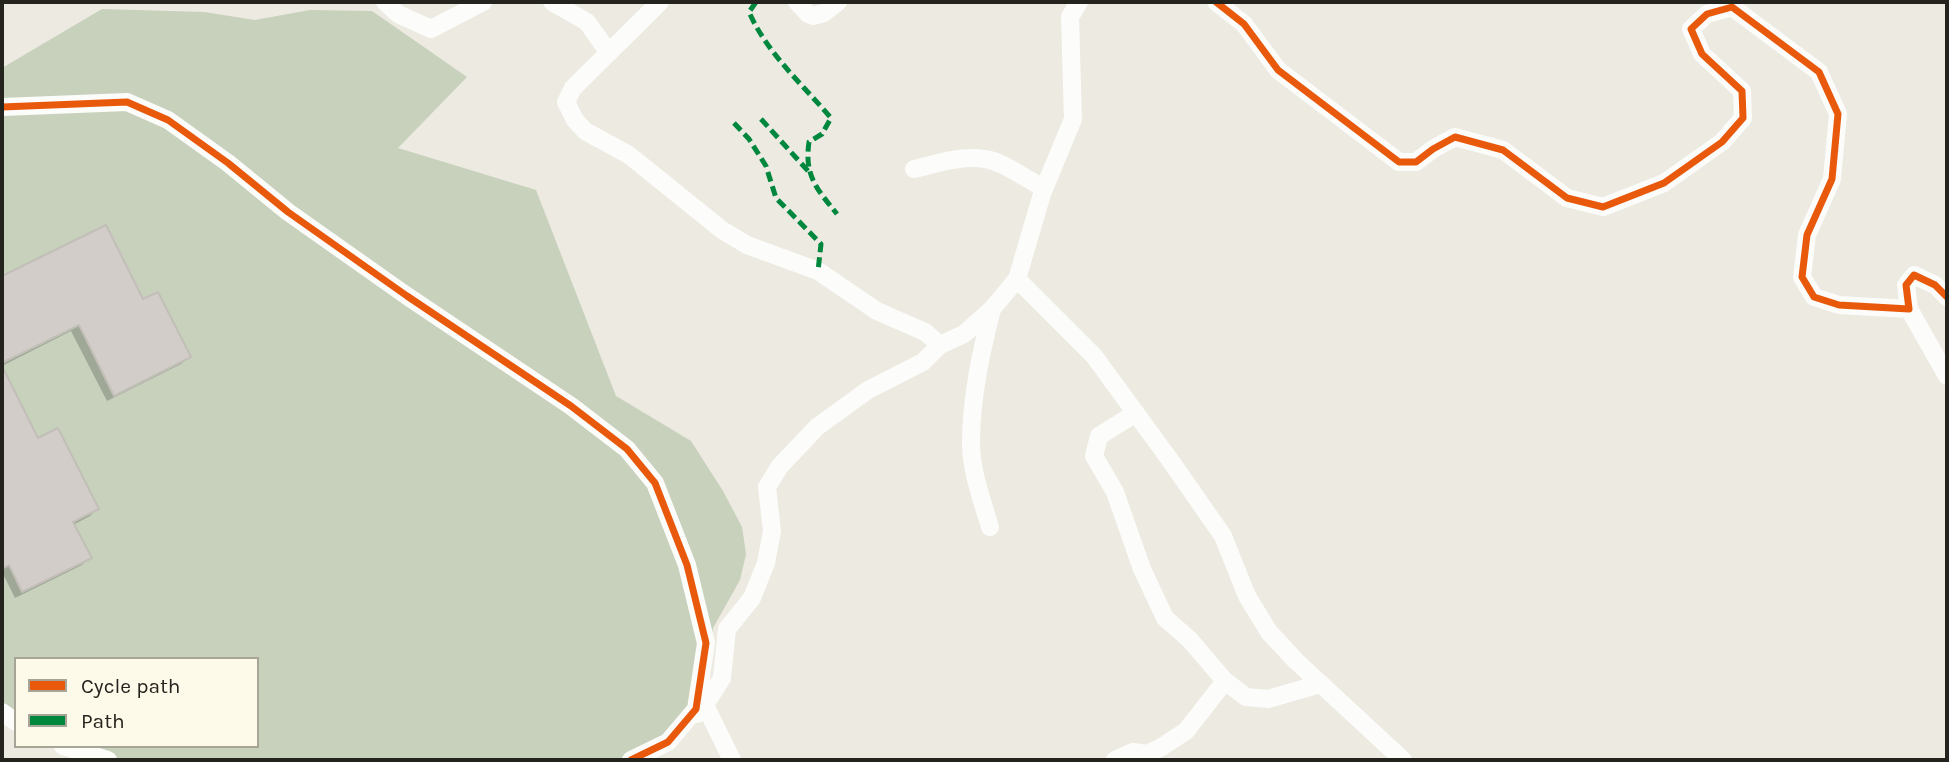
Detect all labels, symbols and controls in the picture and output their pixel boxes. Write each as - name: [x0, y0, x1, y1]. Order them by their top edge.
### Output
- legend: [14, 657, 259, 748]
- text: Cycle path: [81, 674, 181, 698]
- text: Path: [81, 709, 125, 733]

